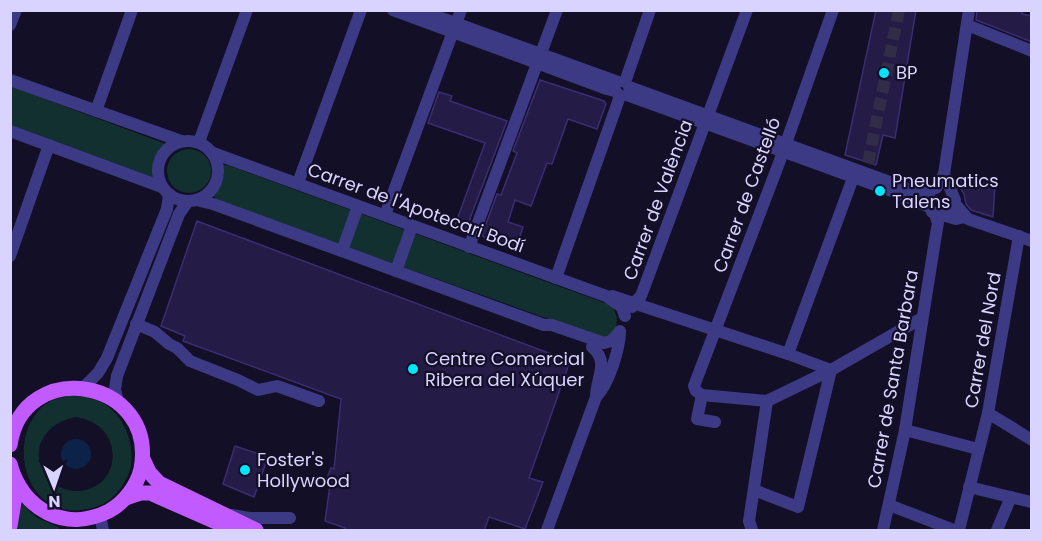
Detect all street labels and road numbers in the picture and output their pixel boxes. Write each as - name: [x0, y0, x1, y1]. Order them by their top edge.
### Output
- street label: Carrer de Castelló: [707, 114, 786, 276]
- street label: Carrer de València: [617, 116, 698, 284]
- street label: Carrer de l'Apotecari Bodí: [304, 157, 528, 258]
- street label: Carrer de Santa Barbara: [861, 268, 924, 490]
- street label: Carrer del Nord: [958, 270, 1007, 410]

